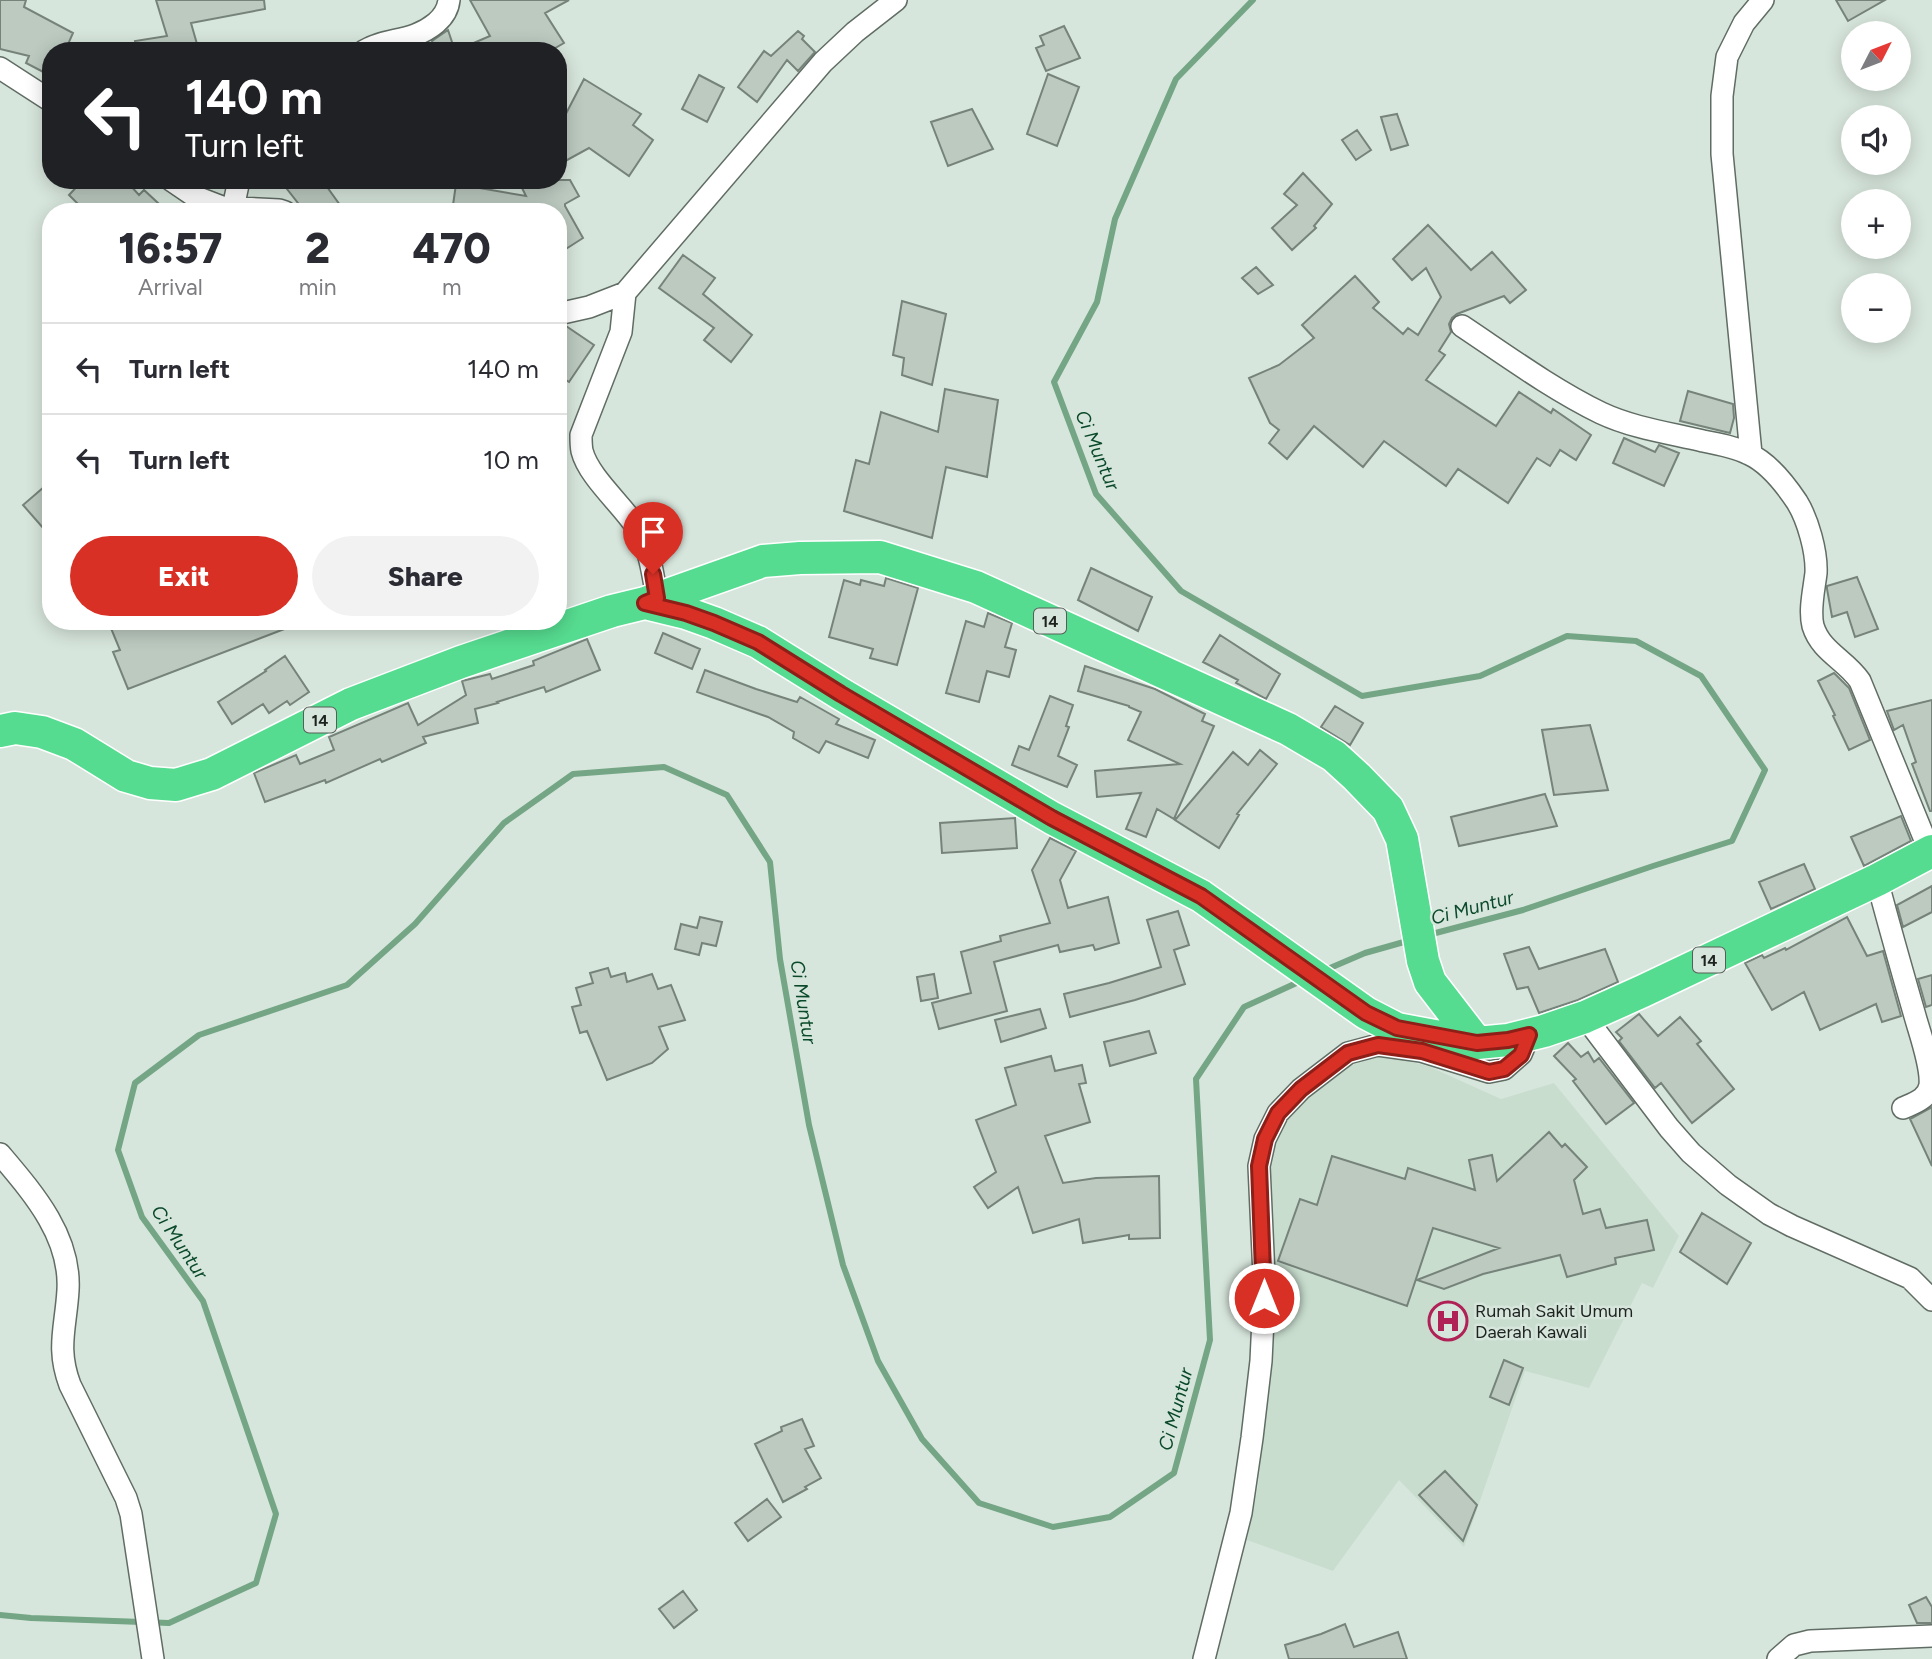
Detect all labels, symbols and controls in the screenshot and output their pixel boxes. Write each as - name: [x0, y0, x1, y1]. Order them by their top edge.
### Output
- north arrow: [1841, 21, 1911, 91]
- map controls: [1841, 21, 1911, 343]
- text: 140 m: [185, 67, 323, 126]
- icon: left: [70, 70, 161, 161]
- button: sound: [1841, 105, 1911, 175]
- text: Turn left: [185, 127, 304, 165]
- button: +: [1841, 189, 1911, 259]
- text: 16:57: [118, 223, 223, 274]
- text: 2: [305, 223, 330, 274]
- text: 470: [413, 223, 491, 274]
- text: Arrival: [138, 273, 203, 301]
- text: min: [299, 273, 337, 301]
- text: m: [442, 273, 462, 301]
- button: −: [1841, 273, 1911, 343]
- icon: left: [70, 350, 108, 388]
- text: Turn left: [129, 353, 230, 385]
- text: 140 m: [467, 353, 539, 385]
- water label: Ci Muntur: [1070, 407, 1125, 494]
- icon: left: [70, 441, 108, 479]
- text: Turn left: [129, 444, 230, 476]
- text: 10 m: [483, 444, 539, 476]
- pin: [623, 502, 683, 574]
- icon: arrive: [634, 513, 672, 551]
- button: Exit: [70, 536, 298, 616]
- button: Share: [312, 536, 539, 616]
- road number: 14: [1034, 608, 1066, 634]
- road number: 14: [304, 708, 336, 733]
- water label: Ci Muntur: [1428, 885, 1516, 930]
- road number: 14: [1693, 948, 1725, 972]
- water label: Ci Muntur: [786, 959, 822, 1046]
- water label: Ci Muntur: [146, 1201, 213, 1284]
- position arrow: [1227, 1261, 1301, 1335]
- hospital icon: Rumah Sakit Umum Daerah Kawali: [1427, 1300, 1469, 1342]
- place label: Rumah Sakit Umum Daerah Kawali: [1475, 1300, 1633, 1343]
- water label: Ci Muntur: [1153, 1365, 1198, 1453]

